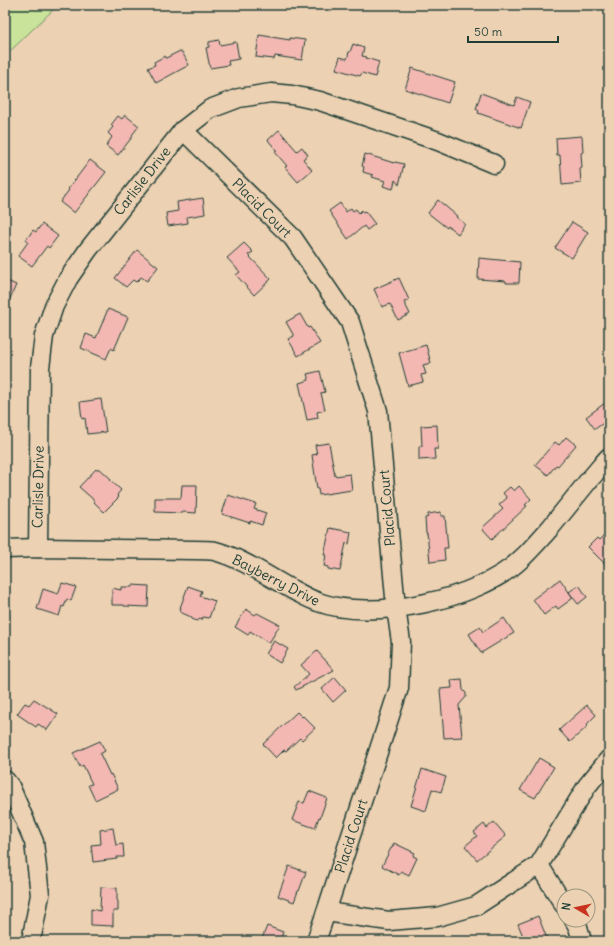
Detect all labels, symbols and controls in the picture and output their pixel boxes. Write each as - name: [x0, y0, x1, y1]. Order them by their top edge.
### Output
- scale bar: [468, 18, 558, 44]
- text: 50 m: [474, 24, 503, 39]
- street label: Carlisle Drive: [109, 143, 175, 219]
- street label: Placid Court: [228, 174, 296, 242]
- street label: Carlisle Drive: [28, 446, 48, 528]
- street label: Placid Court: [375, 469, 399, 547]
- street label: Bayberry Drive: [229, 550, 323, 610]
- street label: Placid Court: [331, 796, 372, 875]
- north arrow: [556, 888, 596, 928]
- text: N: [559, 902, 574, 911]

